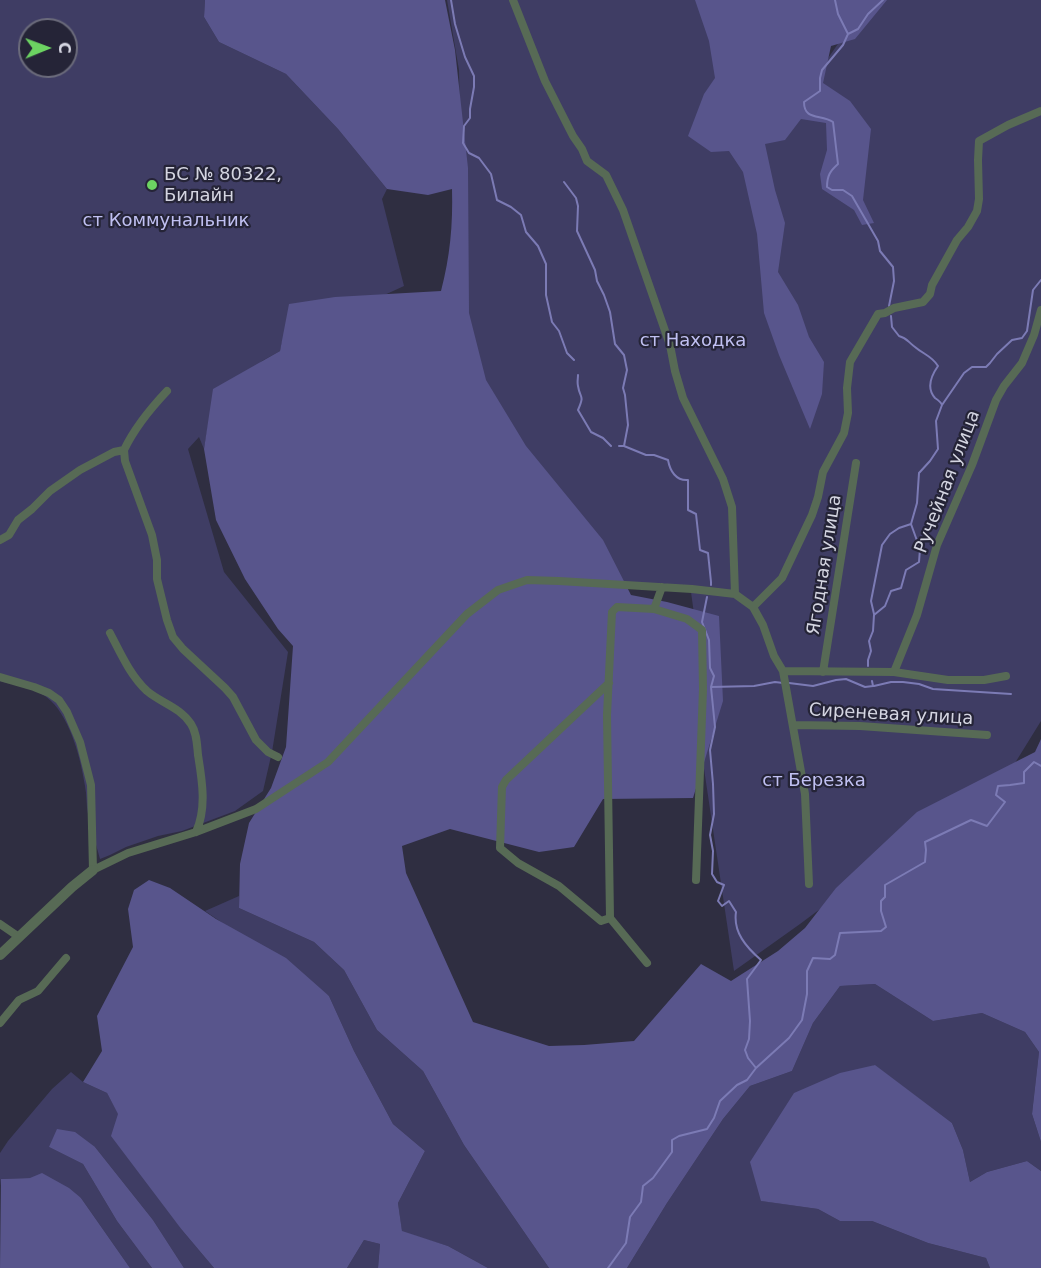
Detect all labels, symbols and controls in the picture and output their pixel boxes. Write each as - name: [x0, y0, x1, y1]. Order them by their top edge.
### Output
- north arrow: [18, 18, 78, 78]
- text: С: [55, 42, 74, 54]
- place label: БС № 80322, Билайн: [164, 164, 282, 207]
- marker: БС № 80322, Билайн: [145, 178, 159, 192]
- park label: ст Коммунальник: [83, 210, 249, 232]
- park label: ст Находка: [640, 330, 746, 352]
- street label: Ручейная улица: [911, 407, 985, 557]
- street label: Ягодная улица: [803, 493, 847, 637]
- street label: Сиреневая улица: [808, 700, 974, 730]
- park label: ст Березка: [762, 770, 866, 792]

